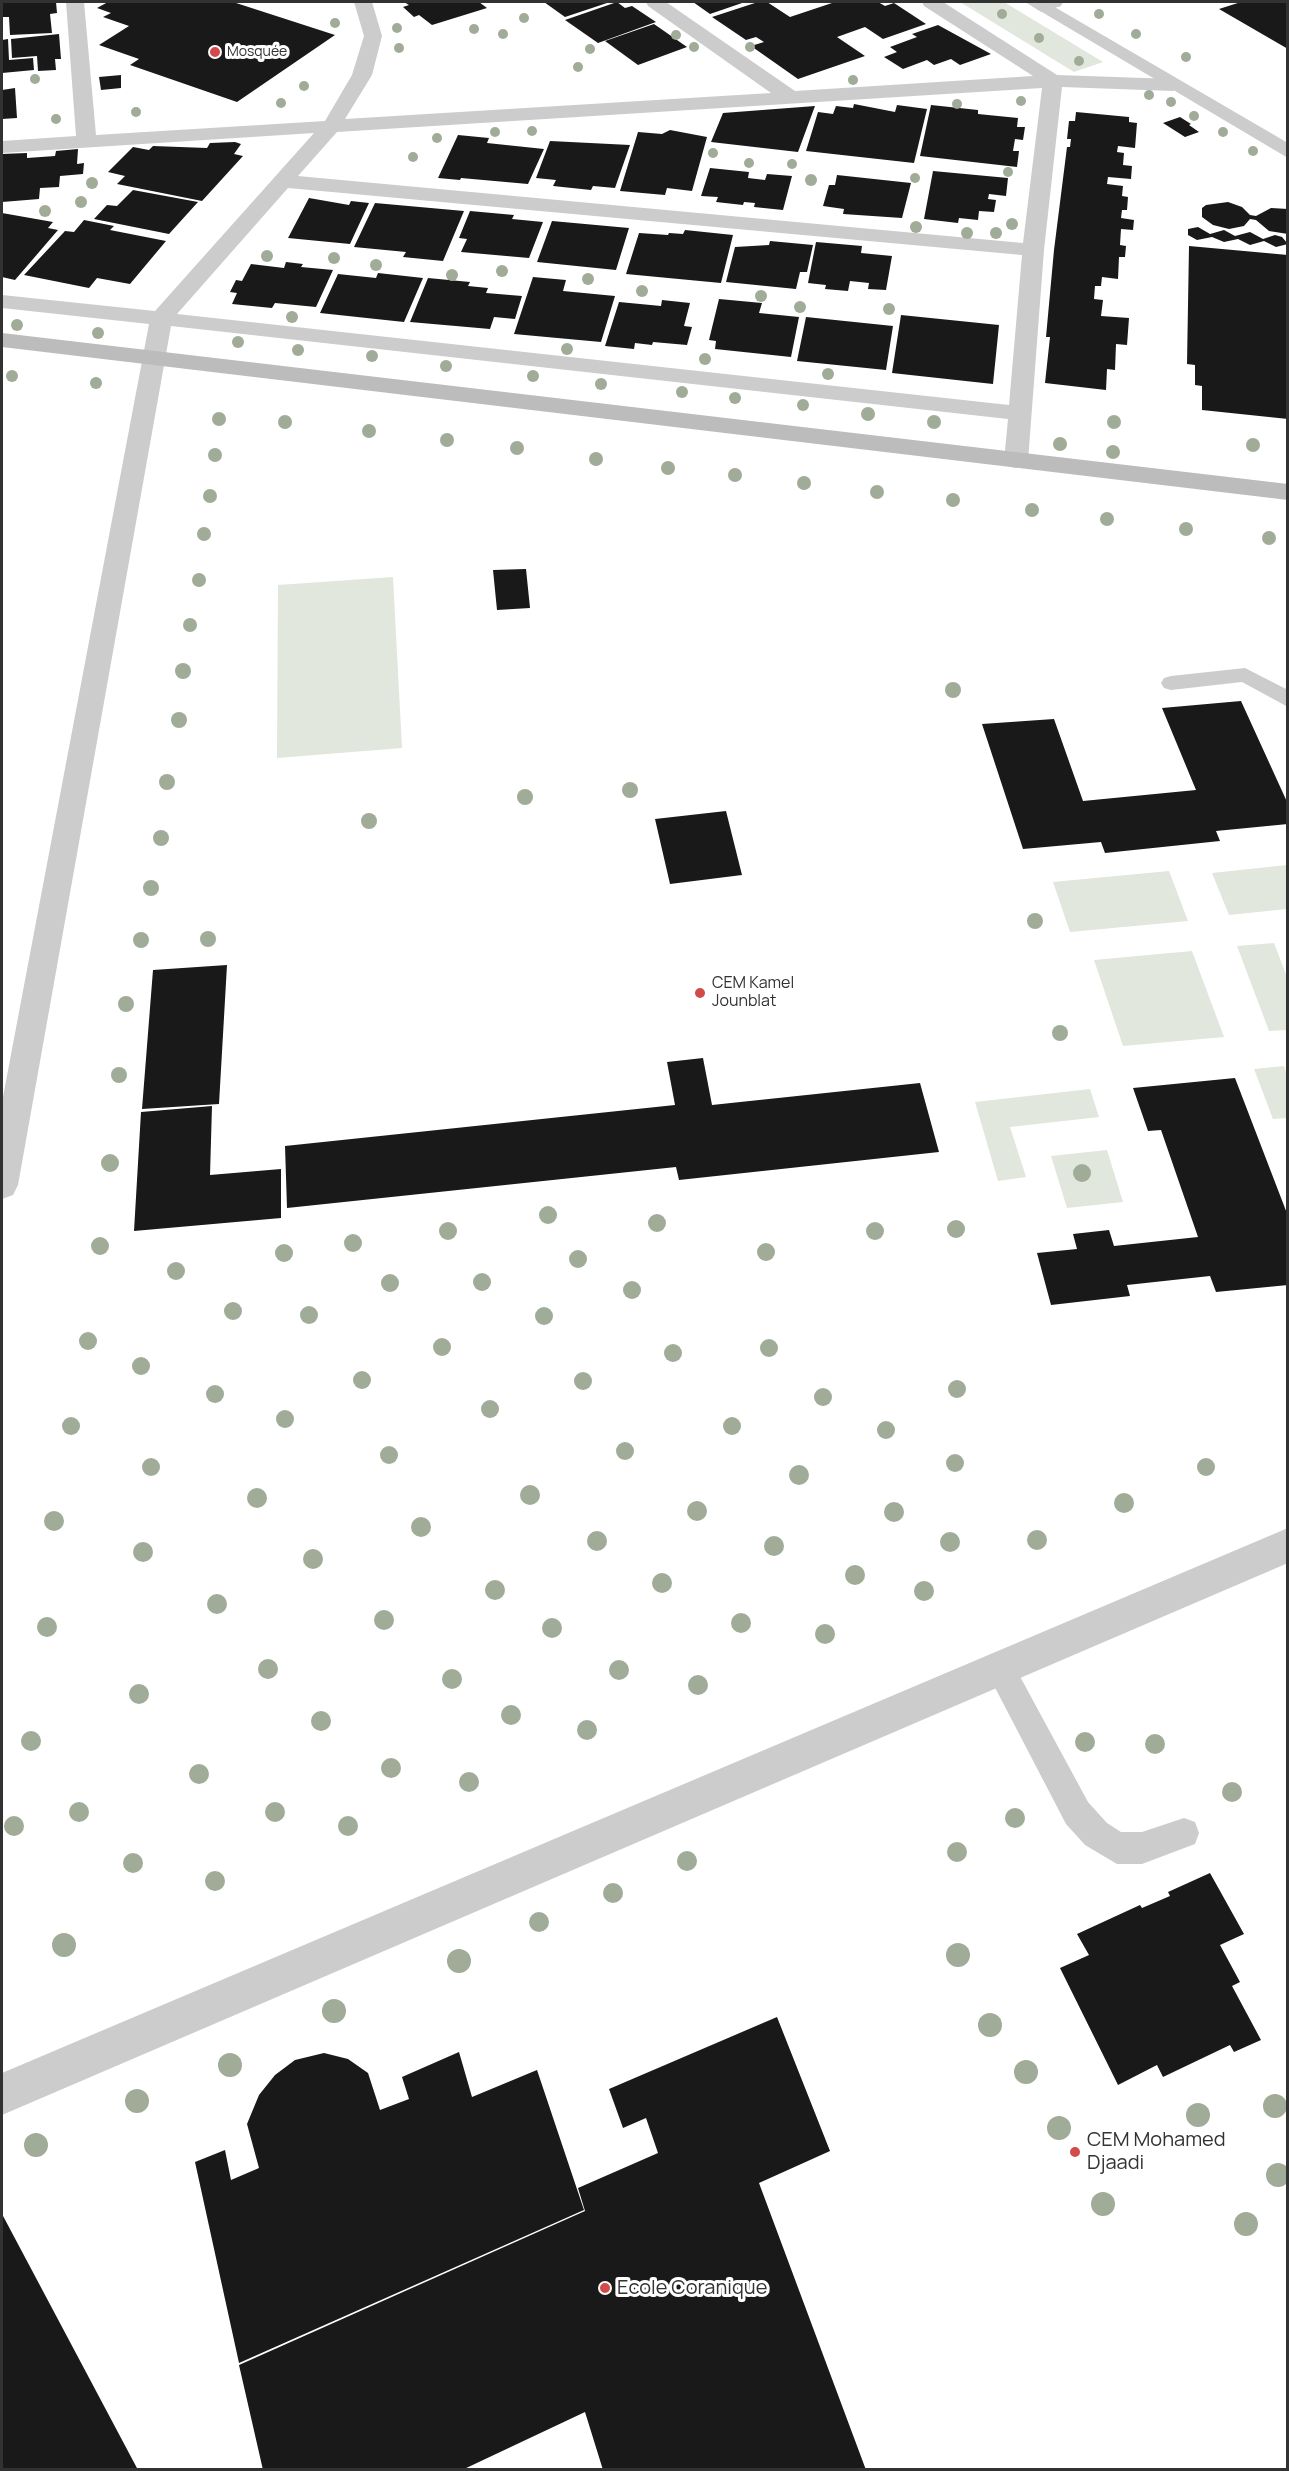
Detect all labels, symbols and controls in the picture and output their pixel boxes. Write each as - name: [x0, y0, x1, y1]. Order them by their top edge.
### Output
- place label: Mosquée: [227, 44, 287, 60]
- marker: Mosquée: [208, 45, 222, 59]
- place label: CEM Kamel Jounblat: [712, 974, 794, 1012]
- marker: CEM Kamel Jounblat: [693, 986, 707, 1000]
- place label: CEM Mohamed Djaadi: [1087, 2128, 1226, 2175]
- marker: CEM Mohamed Djaadi: [1068, 2145, 1082, 2159]
- place label: Ecole Coranique: [617, 2276, 767, 2300]
- marker: Ecole Coranique: [598, 2281, 612, 2295]

